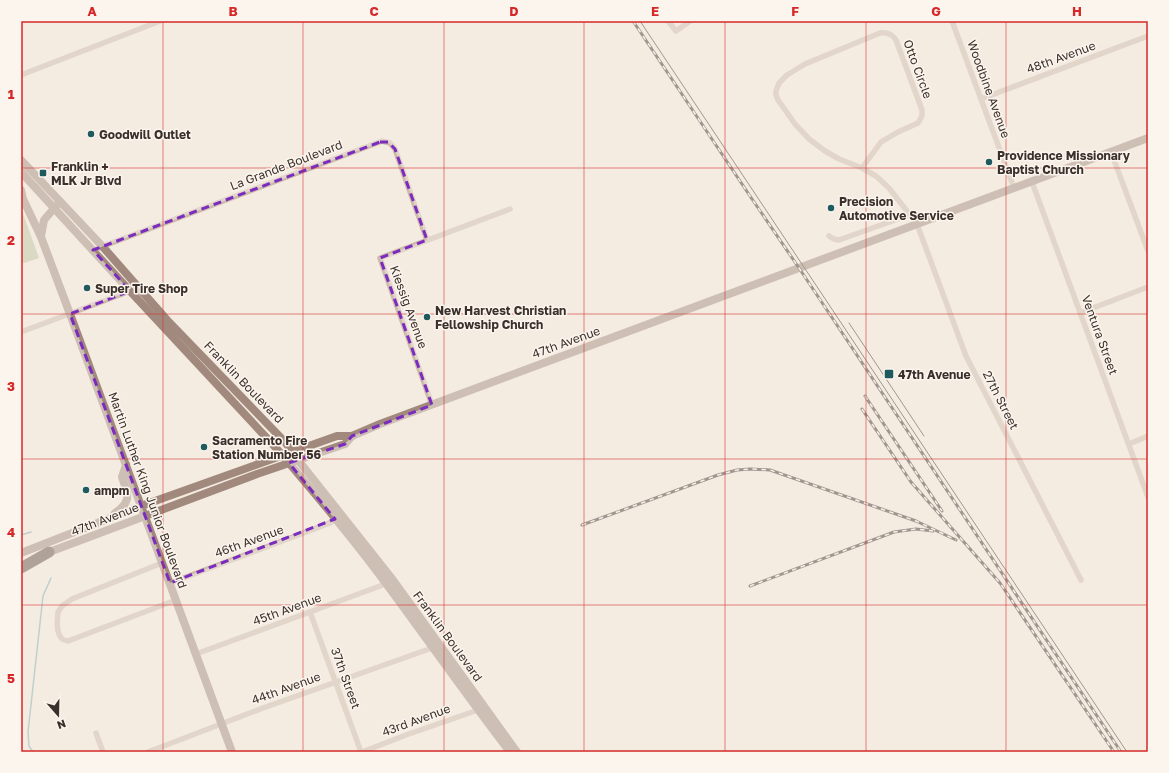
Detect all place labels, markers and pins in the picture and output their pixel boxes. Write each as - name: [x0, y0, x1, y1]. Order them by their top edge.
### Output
- place label: Goodwill Outlet: [99, 127, 191, 142]
- marker: Goodwill Outlet: [86, 129, 96, 139]
- place label: Providence Missionary Baptist Church: [997, 148, 1131, 177]
- marker: Providence Missionary Baptist Church: [984, 157, 994, 167]
- place label: Franklin + MLK Jr Blvd: [51, 159, 121, 188]
- marker: Franklin + MLK Jr Blvd: [38, 168, 48, 178]
- place label: Precision Automotive Service: [839, 194, 954, 223]
- marker: Precision Automotive Service: [826, 203, 836, 213]
- place label: Super Tire Shop: [95, 281, 188, 296]
- marker: Super Tire Shop: [82, 283, 92, 293]
- place label: New Harvest Christian Fellowship Church: [435, 303, 566, 332]
- marker: New Harvest Christian Fellowship Church: [422, 312, 432, 322]
- place label: 47th Avenue: [898, 367, 970, 382]
- marker: 47th Avenue: [883, 368, 895, 380]
- place label: Sacramento Fire Station Number 56: [212, 433, 321, 462]
- marker: Sacramento Fire Station Number 56: [199, 442, 209, 452]
- place label: ampm: [94, 483, 129, 498]
- marker: ampm: [81, 485, 91, 495]

